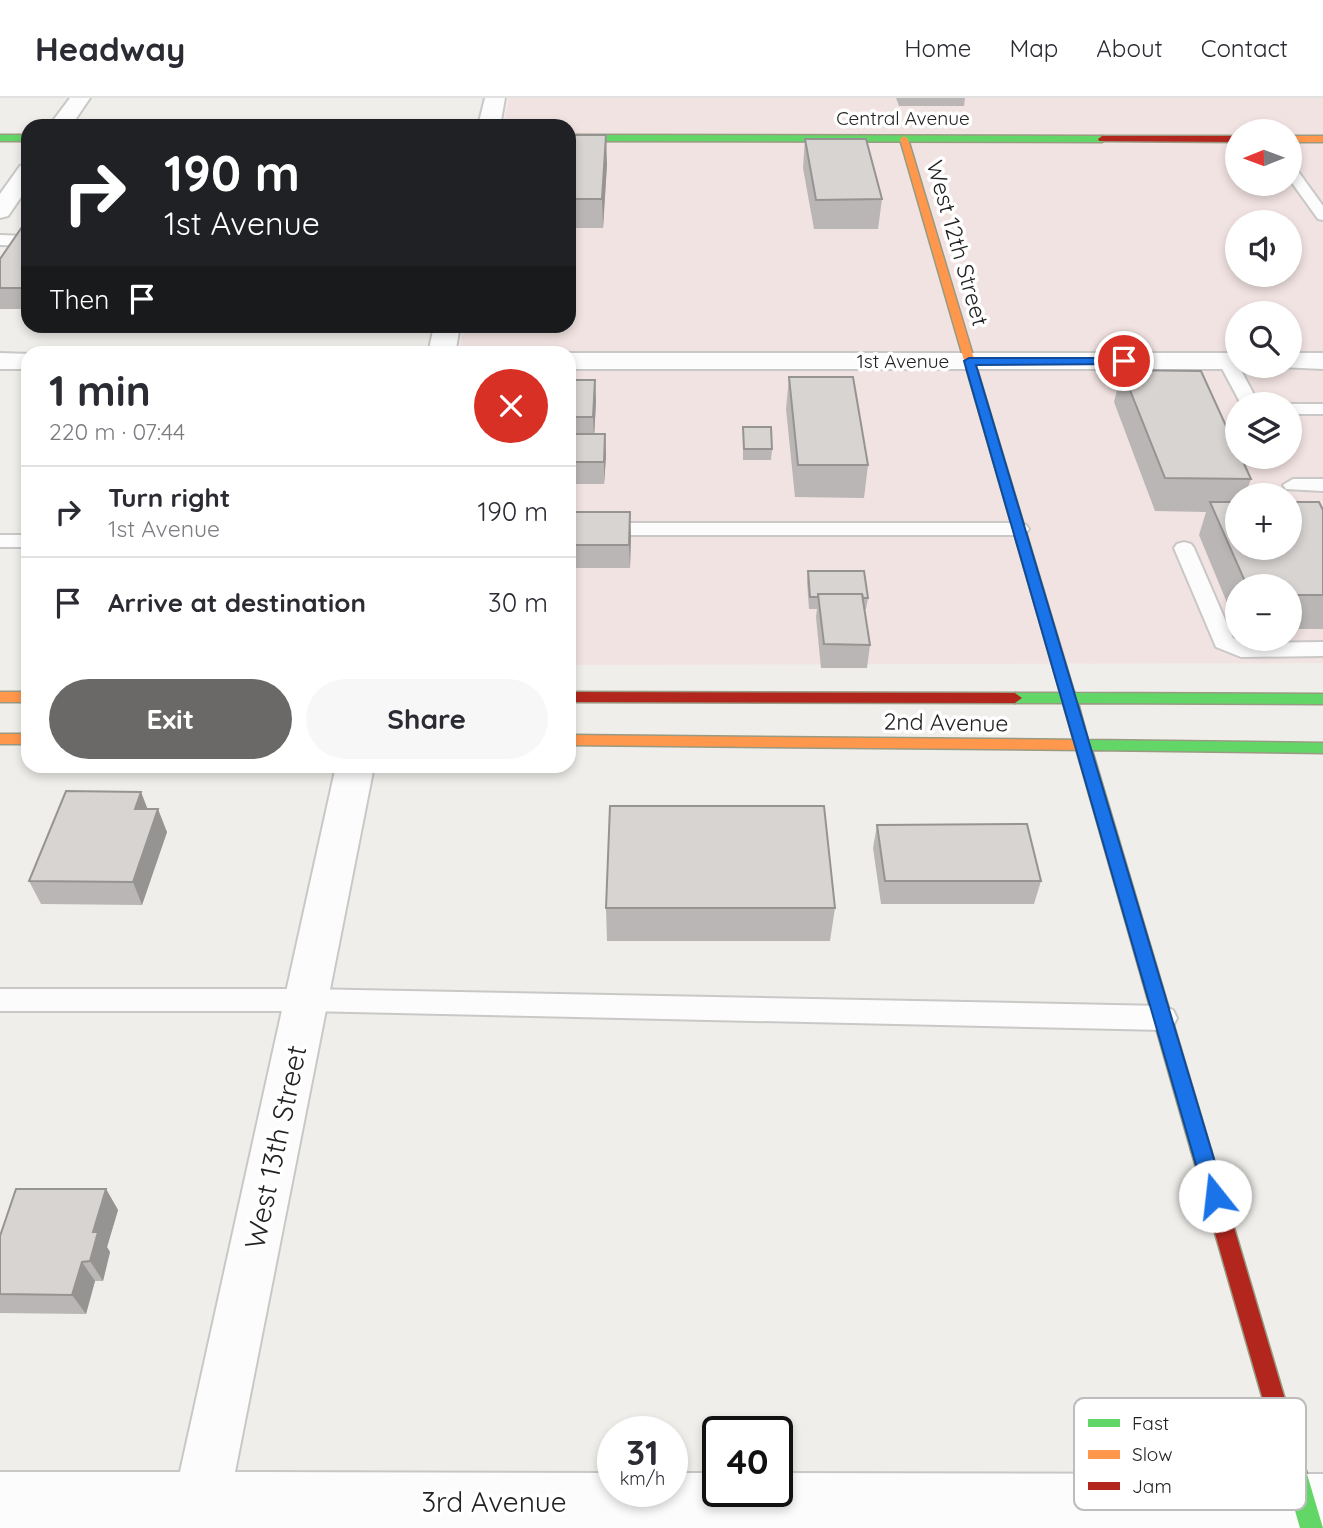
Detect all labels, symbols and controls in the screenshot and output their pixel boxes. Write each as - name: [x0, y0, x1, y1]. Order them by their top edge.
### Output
- text: Headway: [35, 28, 185, 69]
- text: Home: [904, 33, 971, 63]
- text: Map: [1009, 33, 1058, 63]
- text: About: [1096, 33, 1163, 63]
- text: Contact: [1201, 33, 1288, 63]
- street label: Central Avenue: [836, 106, 970, 130]
- north arrow: [1225, 119, 1302, 196]
- map controls: [1225, 119, 1302, 651]
- text: 190 m: [164, 142, 300, 203]
- icon: right: [49, 147, 140, 238]
- street label: West 12th Street: [920, 157, 996, 329]
- text: 1st Avenue: [164, 203, 320, 243]
- button: sound: [1225, 210, 1302, 287]
- icon: arrive: [123, 280, 161, 318]
- text: Then: [49, 283, 109, 316]
- button: search: [1225, 301, 1302, 378]
- pin: [1094, 331, 1154, 391]
- icon: arrive: [1105, 342, 1143, 380]
- street label: 1st Avenue: [857, 349, 949, 373]
- text: 1 min: [49, 364, 151, 417]
- button: close: [474, 369, 548, 443]
- button: layers: [1225, 392, 1302, 469]
- text: 220 m · 07:44: [49, 417, 185, 446]
- text: Turn right: [108, 481, 230, 514]
- button: +: [1225, 483, 1302, 560]
- icon: right: [49, 493, 87, 531]
- text: 190 m: [478, 495, 548, 528]
- text: 1st Avenue: [108, 514, 220, 543]
- button: −: [1225, 574, 1302, 651]
- icon: arrive: [49, 584, 87, 622]
- text: Arrive at destination: [108, 586, 366, 619]
- text: 30 m: [488, 586, 548, 619]
- button: Exit: [49, 679, 292, 759]
- button: Share: [306, 679, 548, 759]
- street label: 2nd Avenue: [883, 706, 1009, 738]
- street label: West 13th Street: [236, 1042, 314, 1252]
- position arrow: [1178, 1159, 1252, 1233]
- legend: [1074, 1398, 1306, 1510]
- text: Fast: [1132, 1411, 1169, 1435]
- speed limit sign: 40: [702, 1416, 793, 1507]
- text: 31: [626, 1430, 659, 1474]
- text: Slow: [1132, 1442, 1173, 1466]
- text: km/h: [620, 1467, 665, 1490]
- text: Jam: [1132, 1474, 1172, 1498]
- street label: 3rd Avenue: [421, 1484, 567, 1519]

